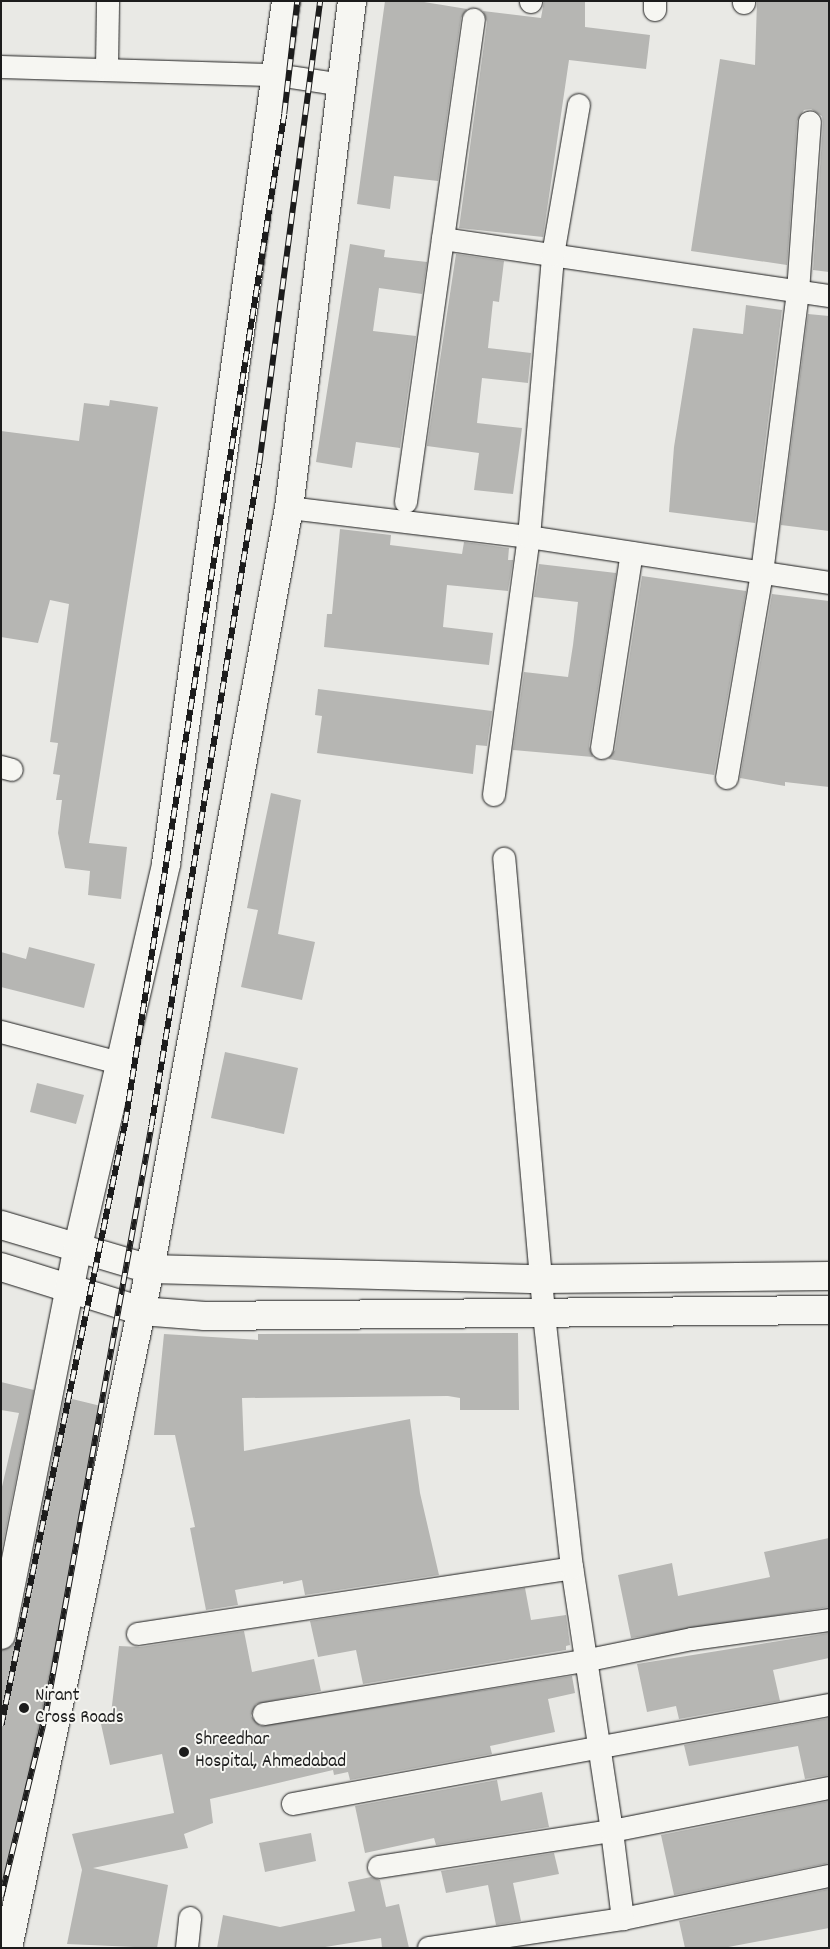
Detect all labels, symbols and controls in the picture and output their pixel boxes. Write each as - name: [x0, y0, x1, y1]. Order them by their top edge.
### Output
- place label: Nirant Cross Roads: [35, 1686, 124, 1730]
- marker: Nirant Cross Roads: [17, 1701, 31, 1715]
- place label: Shreedhar Hospital, Ahmedabad: [195, 1730, 346, 1774]
- marker: Shreedhar Hospital, Ahmedabad: [177, 1745, 191, 1759]

